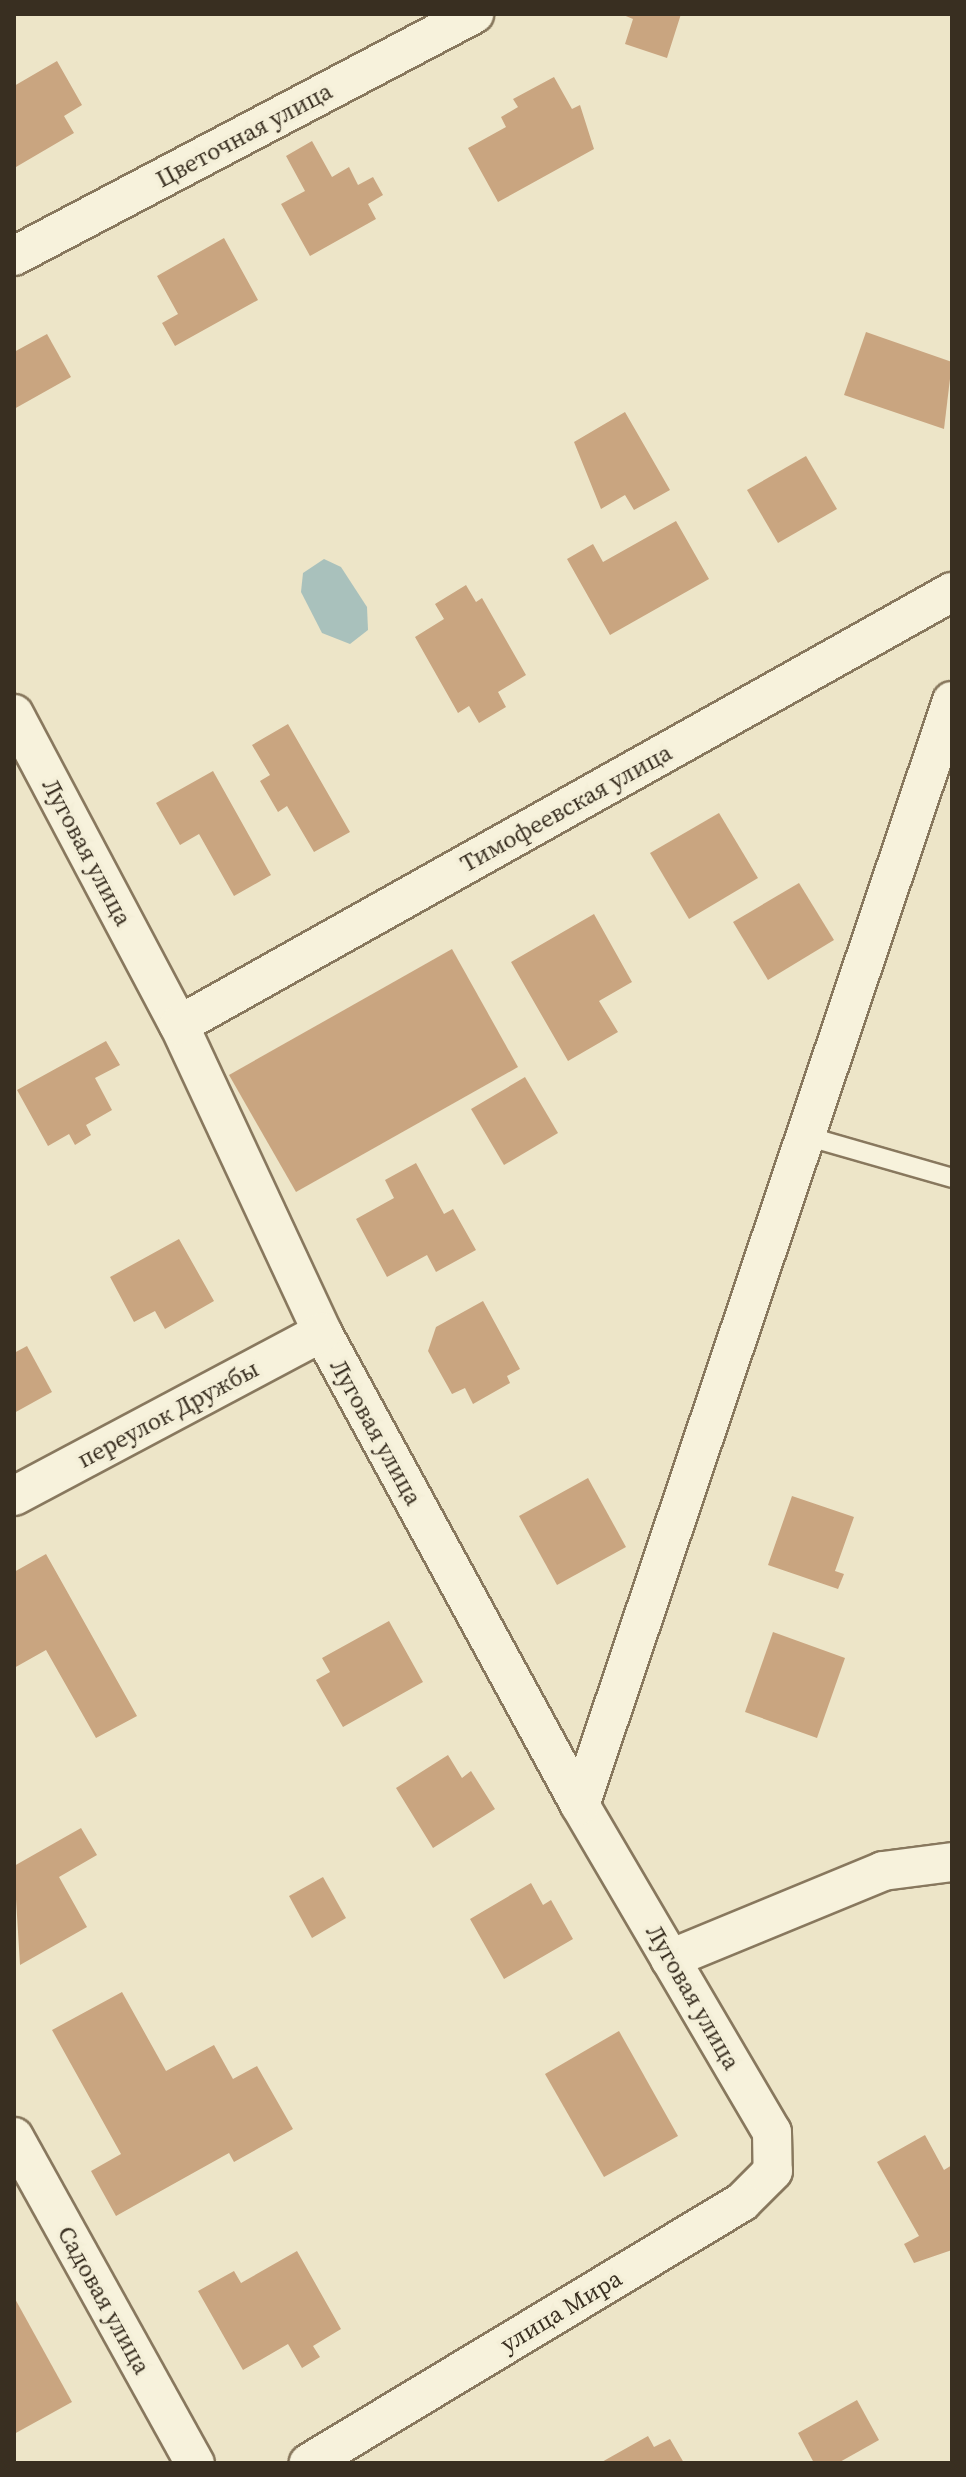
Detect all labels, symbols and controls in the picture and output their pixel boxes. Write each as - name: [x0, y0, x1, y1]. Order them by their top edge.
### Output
- street label: Цветочная улица: [151, 76, 337, 194]
- street label: Тимофеевская улица: [455, 738, 677, 878]
- street label: Луговая улица: [36, 773, 138, 931]
- street label: переулок Дружбы: [72, 1354, 264, 1474]
- street label: Луговая улица: [324, 1354, 428, 1510]
- street label: Луговая улица: [640, 1919, 746, 2075]
- street label: Садовая улица: [51, 2221, 157, 2379]
- street label: улица Мира: [495, 2264, 627, 2358]

